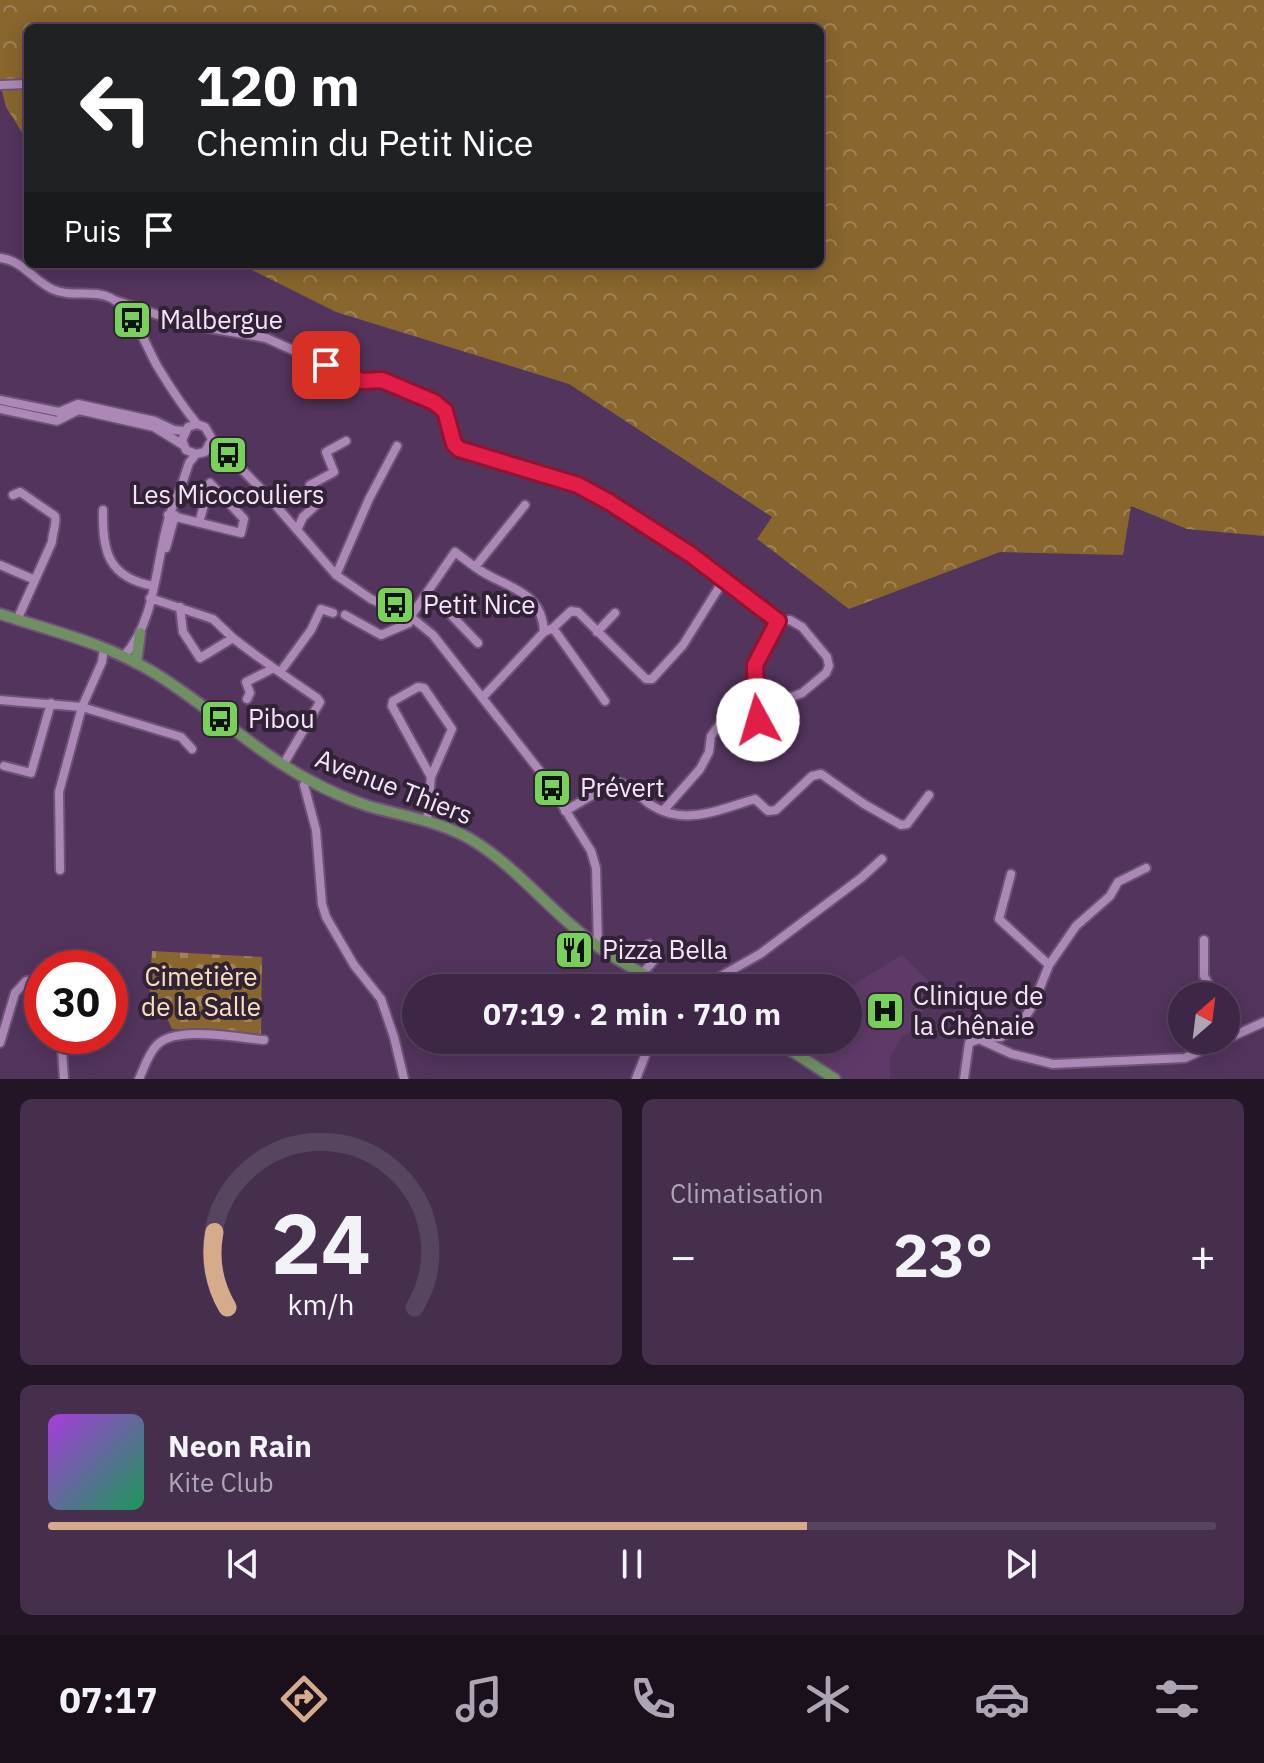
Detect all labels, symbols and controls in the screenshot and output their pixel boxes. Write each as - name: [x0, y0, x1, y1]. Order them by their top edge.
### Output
- text: 120 m: [196, 49, 360, 121]
- icon: left: [64, 56, 168, 160]
- text: Chemin du Petit Nice: [196, 119, 534, 166]
- icon: arrive: [137, 208, 181, 252]
- text: Puis: [64, 211, 121, 250]
- bus stop icon: Malbergue: [111, 299, 153, 341]
- place label: Malbergue: [160, 302, 283, 336]
- pin: [292, 331, 360, 399]
- icon: arrive: [304, 343, 348, 387]
- bus stop icon: Les Micocouliers: [207, 434, 249, 476]
- place label: Les Micocouliers: [131, 477, 325, 511]
- bus stop icon: Petit Nice: [374, 584, 416, 626]
- place label: Petit Nice: [423, 587, 535, 621]
- position arrow: [716, 678, 800, 762]
- bus stop icon: Pibou: [199, 698, 241, 740]
- place label: Pibou: [248, 701, 315, 735]
- street label: Avenue Thiers: [311, 741, 478, 832]
- bus stop icon: Prévert: [531, 767, 573, 809]
- place label: Prévert: [580, 770, 665, 804]
- restaurant icon: Pizza Bella: [553, 929, 595, 971]
- place label: Pizza Bella: [602, 932, 728, 966]
- speed limit sign: 30: [24, 950, 128, 1054]
- park label: Cimetière de la Salle: [141, 959, 261, 1023]
- place label: Clinique de la Chênaie: [913, 978, 1044, 1042]
- north arrow: [1168, 982, 1240, 1054]
- map controls: [1168, 982, 1240, 1054]
- hospital icon: Clinique de la Chênaie: [864, 990, 906, 1032]
- text: 07:19 · 2 min · 710 m: [483, 994, 781, 1033]
- text: Climatisation: [670, 1176, 823, 1210]
- text: 24: [271, 1189, 371, 1297]
- text: 23°: [893, 1215, 993, 1294]
- text: −: [670, 1227, 696, 1284]
- text: +: [1190, 1227, 1216, 1284]
- text: km/h: [287, 1286, 355, 1323]
- text: Neon Rain: [168, 1426, 312, 1465]
- text: Kite Club: [168, 1465, 273, 1499]
- icon: previous: [221, 1542, 265, 1586]
- icon: pause: [610, 1542, 654, 1586]
- icon: next: [999, 1542, 1043, 1586]
- icon: directions: [276, 1671, 332, 1727]
- icon: music: [451, 1671, 507, 1727]
- icon: phone: [625, 1671, 681, 1727]
- icon: climate: [800, 1671, 856, 1727]
- icon: car: [974, 1671, 1030, 1727]
- icon: filters: [1149, 1671, 1205, 1727]
- text: 07:17: [59, 1676, 158, 1723]

